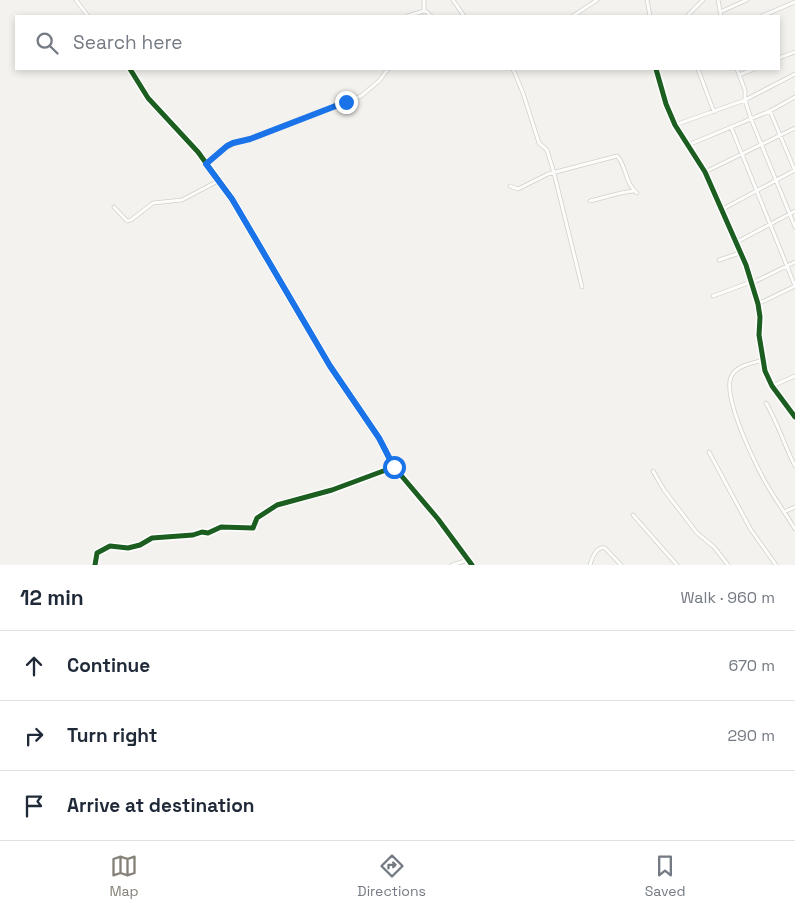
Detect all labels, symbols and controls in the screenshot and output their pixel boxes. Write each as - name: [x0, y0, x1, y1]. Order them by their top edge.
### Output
- search box: [15, 15, 780, 70]
- icon: search: [33, 29, 61, 57]
- text: Search here: [73, 30, 183, 55]
- route end: [335, 91, 358, 114]
- route start: [383, 456, 406, 479]
- text: 12 min: [20, 584, 84, 611]
- text: Walk · 960 m: [681, 587, 775, 608]
- icon: ahead: [20, 652, 48, 680]
- text: Continue: [67, 653, 150, 678]
- text: 670 m: [728, 655, 775, 676]
- icon: right: [20, 722, 48, 750]
- text: Turn right: [67, 723, 157, 748]
- text: 290 m: [727, 725, 775, 746]
- icon: arrive: [20, 792, 48, 820]
- text: Arrive at destination: [67, 793, 255, 818]
- tab: Map: [109, 852, 139, 900]
- tab: Directions: [357, 852, 426, 900]
- tab: Saved: [645, 852, 686, 900]

